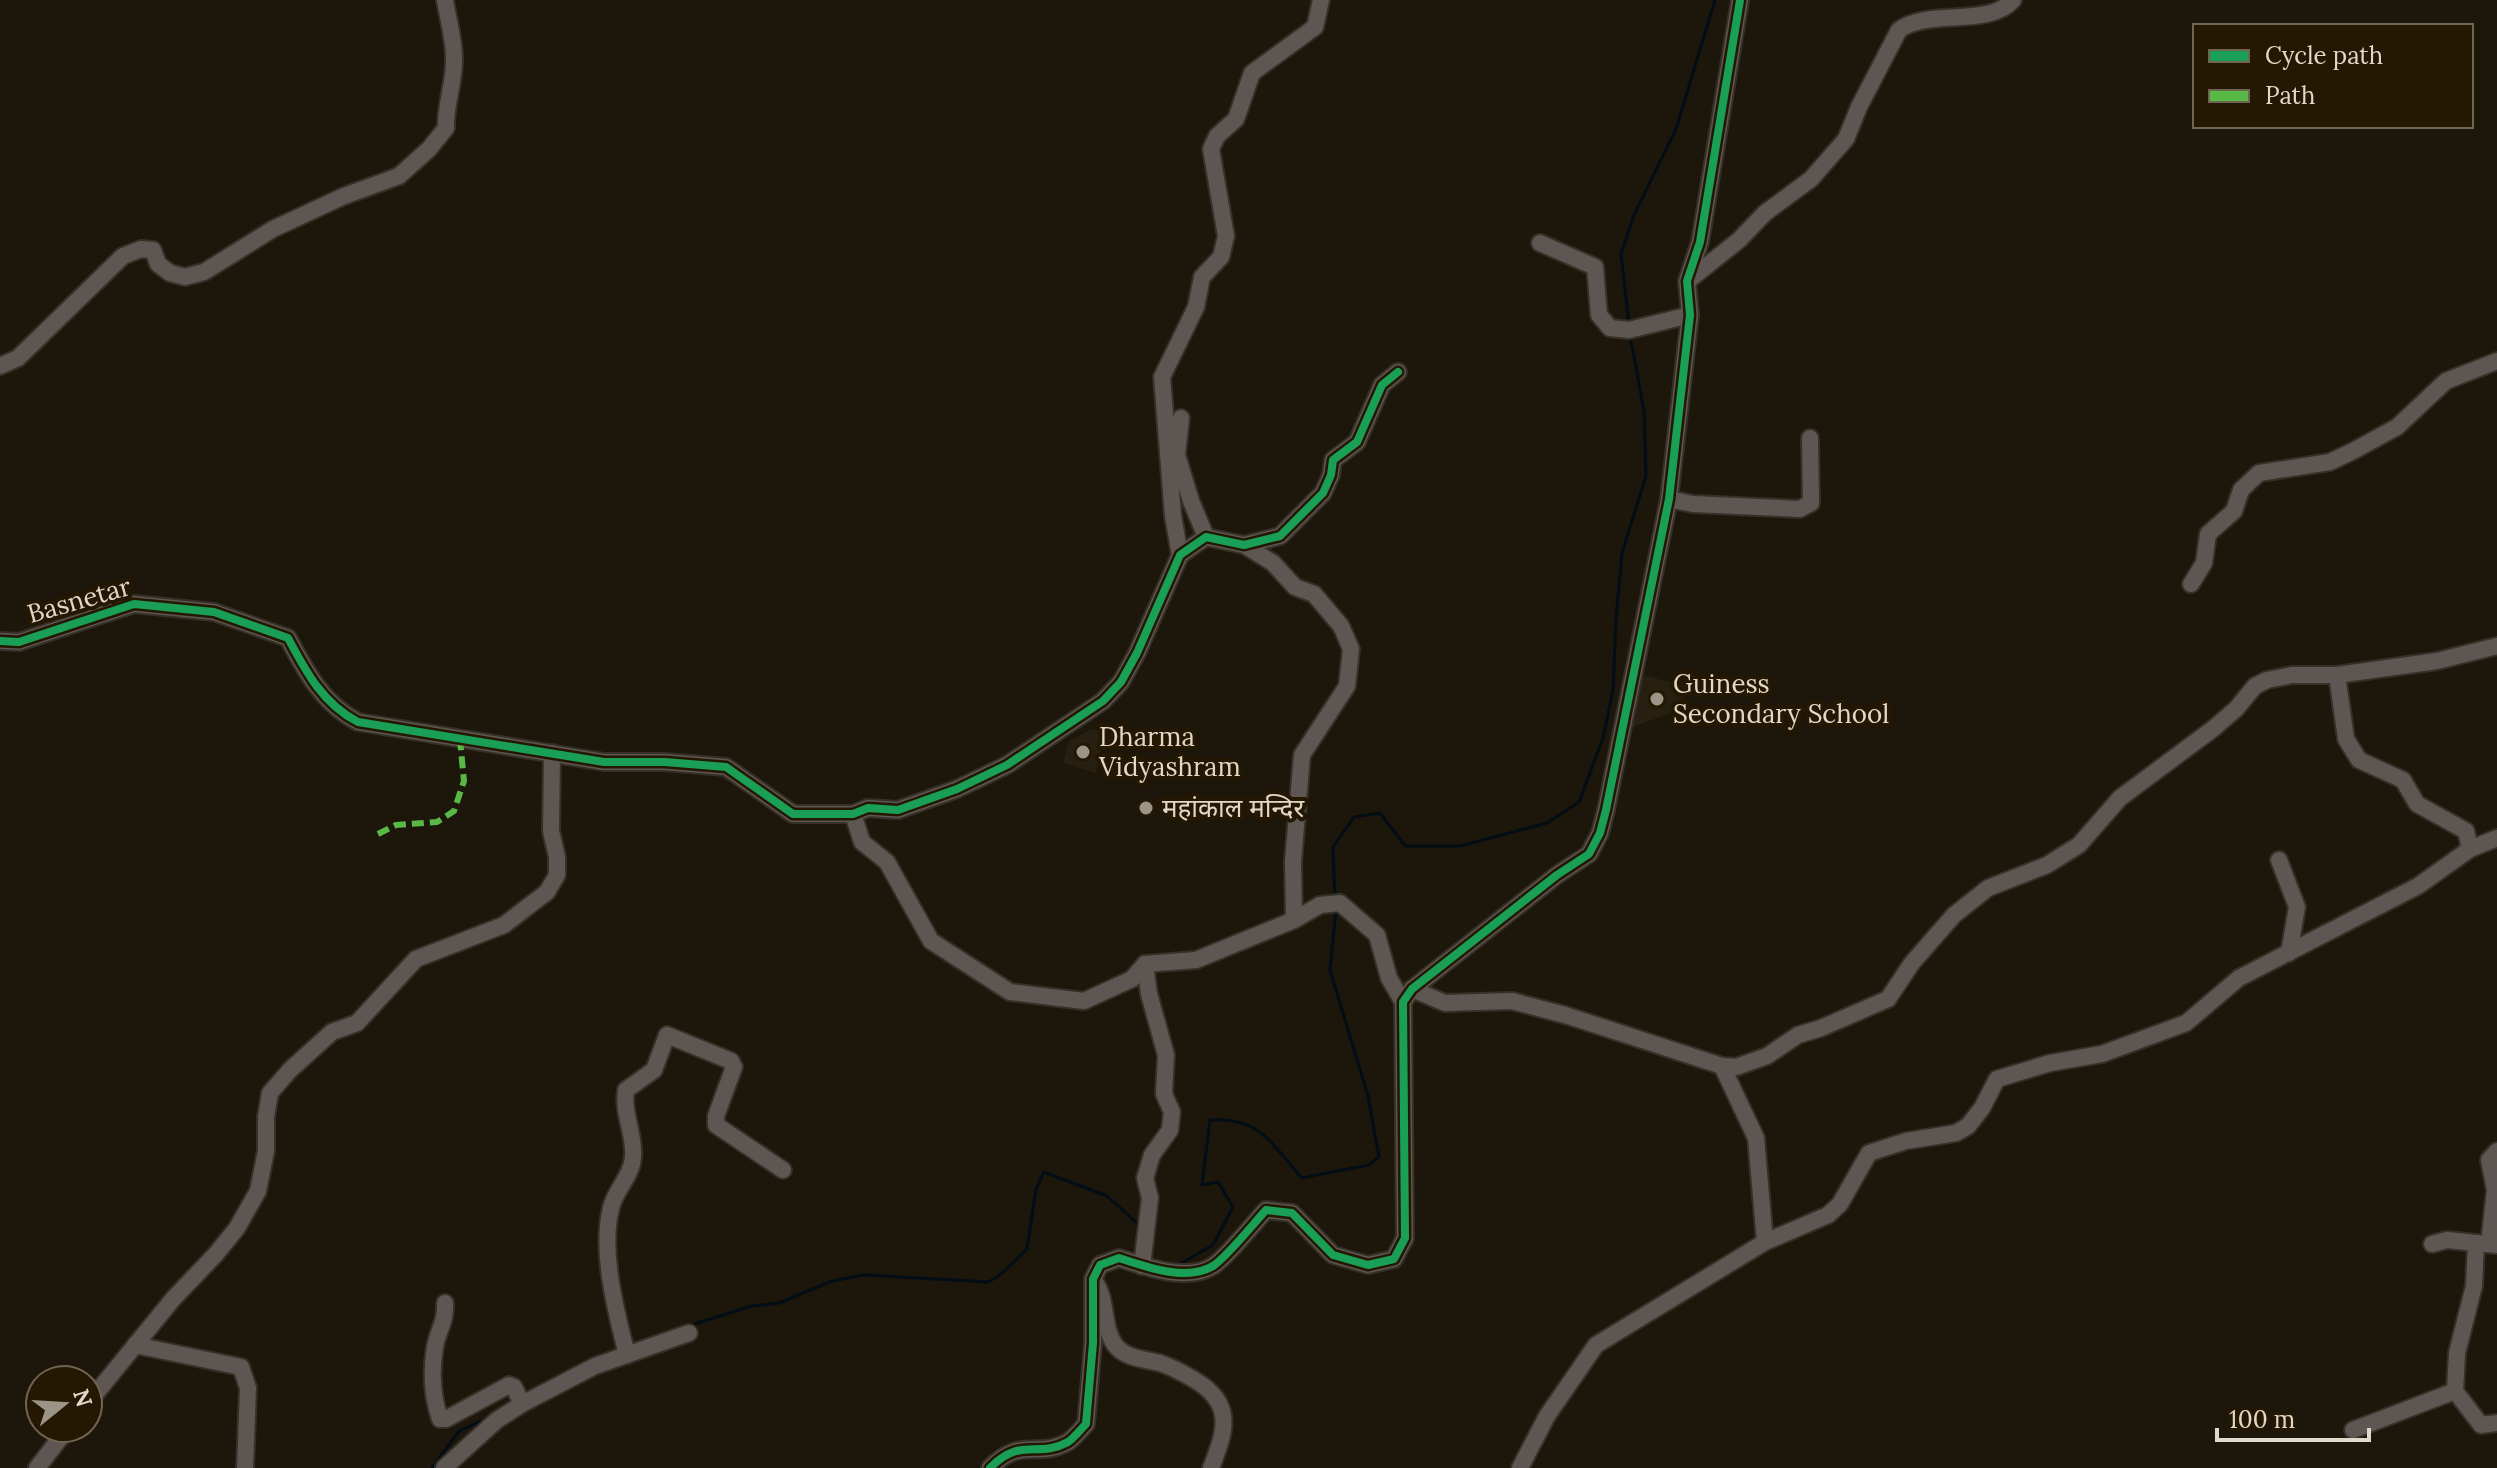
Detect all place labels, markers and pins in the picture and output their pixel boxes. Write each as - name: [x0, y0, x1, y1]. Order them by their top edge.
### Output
- place label: Guiness Secondary School: [1673, 667, 1889, 730]
- marker: Guiness Secondary School: [1648, 690, 1666, 708]
- place label: Dharma Vidyashram: [1098, 720, 1241, 783]
- marker: Dharma Vidyashram: [1074, 743, 1092, 761]
- place label: महांकाल मन्दिर: [1162, 791, 1305, 824]
- marker: महांकाल मन्दिर: [1137, 799, 1155, 817]

